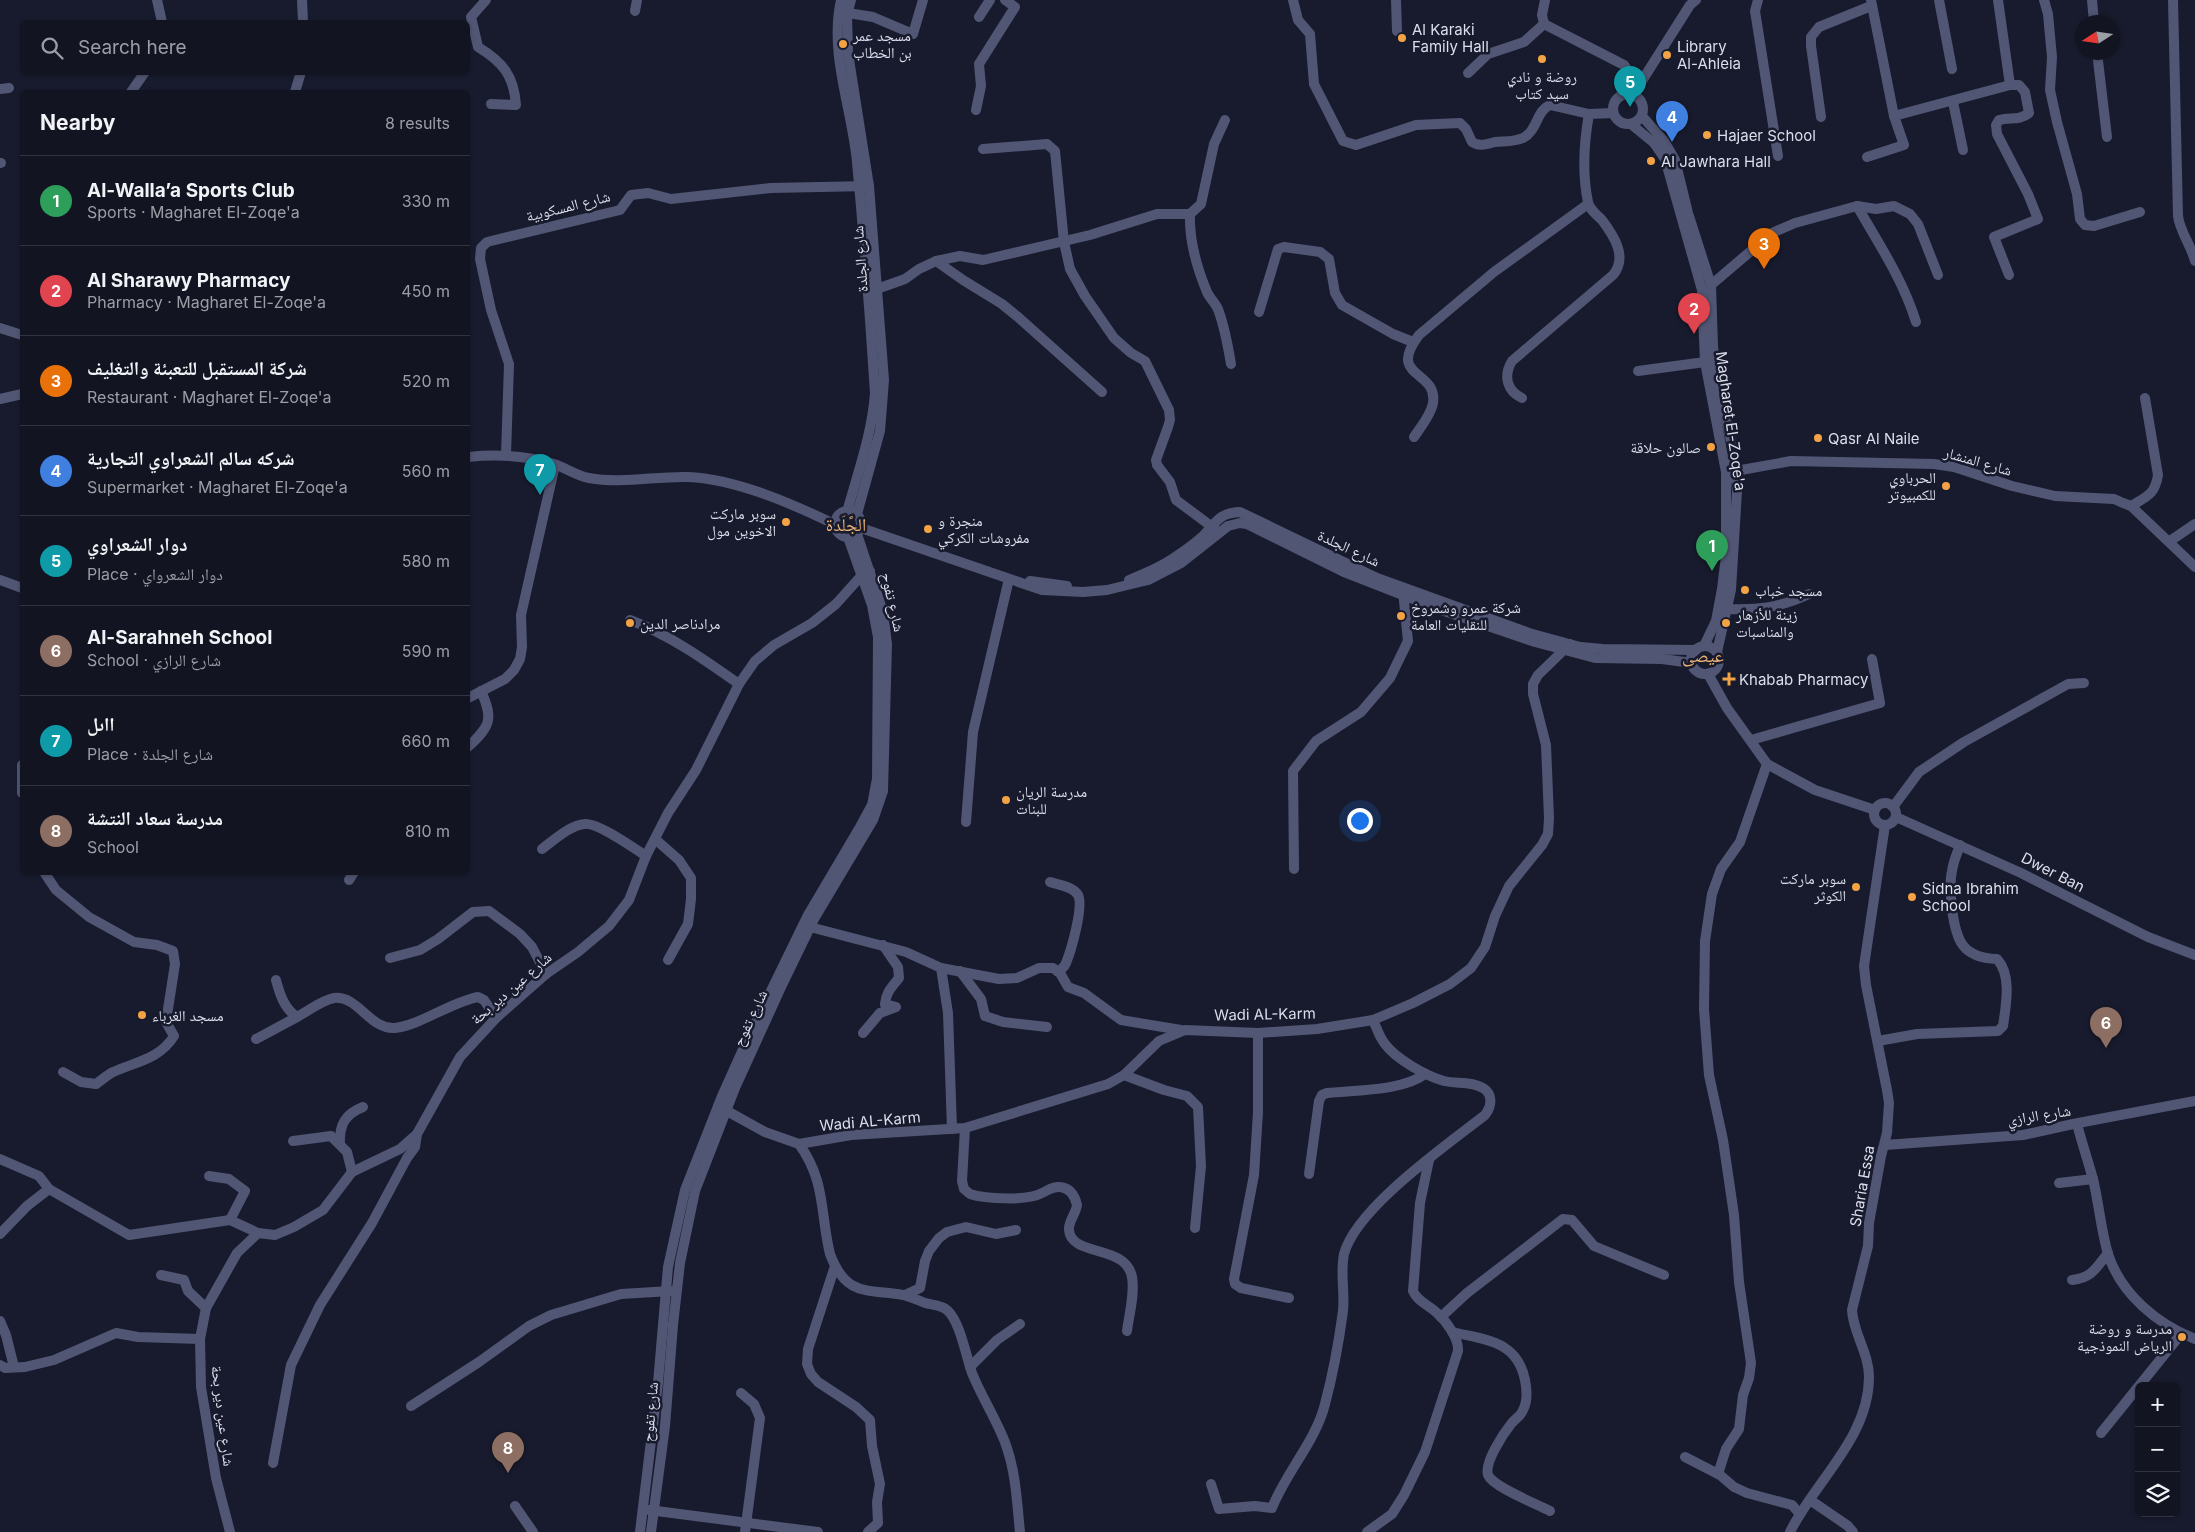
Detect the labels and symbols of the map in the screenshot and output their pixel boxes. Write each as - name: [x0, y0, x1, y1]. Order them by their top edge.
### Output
- north arrow: [2075, 15, 2120, 60]
- place label: Al Karaki Family Hall: [1412, 20, 1489, 56]
- place label: مسجد عمر بن الخطاب: [852, 26, 912, 63]
- marker: Al Karaki Family Hall: [1396, 32, 1408, 44]
- place label: Library Al-Ahleia: [1677, 37, 1741, 73]
- marker: مسجد عمر بن الخطاب: [837, 38, 849, 50]
- marker: Library Al-Ahleia: [1661, 49, 1673, 61]
- marker: روضة و نادي سيد كتاب: [1536, 53, 1548, 65]
- pin: 5: [1614, 66, 1646, 107]
- place label: روضة و نادي سيد كتاب: [1507, 67, 1577, 103]
- pin: 4: [1656, 101, 1688, 142]
- place label: Hajaer School: [1717, 126, 1816, 145]
- marker: Hajaer School: [1701, 129, 1713, 141]
- place label: Al Jawhara Hall: [1661, 152, 1771, 171]
- marker: Al Jawhara Hall: [1645, 155, 1657, 167]
- street label: شارع المسكوبية: [524, 186, 612, 227]
- street label: شارع الجلدة: [848, 225, 873, 293]
- pin: 3: [1748, 228, 1780, 269]
- pin: 2: [1678, 293, 1710, 334]
- street label: Magharet El-Zoqe'a: [1712, 350, 1750, 492]
- place label: Qasr Al Naile: [1828, 429, 1920, 448]
- marker: Qasr Al Naile: [1812, 432, 1824, 444]
- place label: صالون حلاقة: [1630, 438, 1701, 458]
- marker: صالون حلاقة: [1705, 441, 1717, 453]
- street label: شارع المنشار: [1941, 442, 2014, 481]
- pin: 7: [524, 454, 556, 495]
- place label: الحرباوي للكمبيوتر: [1887, 468, 1936, 504]
- marker: الحرباوي للكمبيوتر: [1940, 480, 1952, 492]
- place label: سوبر ماركت الاخوين مول: [707, 504, 776, 541]
- place label: منجرة و مفروشات الكركي: [938, 511, 1030, 549]
- district label: الجًلَدة: [826, 514, 866, 535]
- marker: سوبر ماركت الاخوين مول: [780, 516, 792, 528]
- marker: منجرة و مفروشات الكركي: [922, 523, 934, 535]
- street label: شارع الجلدة: [1314, 525, 1383, 572]
- pin: 1: [1696, 530, 1728, 571]
- street label: شارع تفوح: [876, 571, 909, 634]
- place label: مسجد خباب: [1755, 581, 1823, 600]
- marker: مسجد خباب: [1739, 584, 1751, 596]
- place label: شركة عمرو وشمروخ للنقليات العامة: [1411, 598, 1521, 634]
- place label: زينة للأزهار والمناسبات: [1735, 605, 1798, 641]
- marker: شركة عمرو وشمروخ للنقليات العامة: [1395, 610, 1407, 622]
- place label: مرادناصر الدين: [640, 614, 721, 634]
- marker: مرادناصر الدين: [624, 617, 636, 629]
- marker: زينة للأزهار والمناسبات: [1720, 617, 1732, 629]
- district label: عيصى: [1682, 645, 1724, 667]
- place label: Khabab Pharmacy: [1739, 670, 1869, 689]
- marker: Khabab Pharmacy: [1723, 673, 1735, 685]
- place label: مدرسة الريان للبنات: [1016, 782, 1087, 818]
- marker: مدرسة الريان للبنات: [1000, 794, 1012, 806]
- your location: [1347, 808, 1373, 834]
- street label: Dwer Ban: [2018, 848, 2088, 896]
- place label: سوبر ماركت الكوثر: [1780, 869, 1846, 905]
- place label: Sidna Ibrahim School: [1922, 879, 2019, 915]
- marker: سوبر ماركت الكوثر: [1850, 881, 1862, 893]
- marker: Sidna Ibrahim School: [1906, 891, 1918, 903]
- street label: شارع عين دير بحة: [467, 948, 556, 1029]
- street label: شارع تفوح: [729, 987, 772, 1050]
- street label: Wadi AL-Karm: [1214, 1004, 1316, 1024]
- place label: مسجد الغرباء: [152, 1006, 224, 1025]
- pin: 6: [2090, 1007, 2122, 1048]
- marker: مسجد الغرباء: [136, 1009, 148, 1021]
- street label: شارع الرازي: [2006, 1101, 2073, 1132]
- street label: Wadi AL-Karm: [819, 1107, 921, 1135]
- street label: Sharia Essa: [1845, 1144, 1879, 1228]
- place label: مدرسة و روضة الرياض النموذجية: [2077, 1319, 2172, 1356]
- marker: مدرسة و روضة الرياض النموذجية: [2176, 1331, 2188, 1343]
- street label: شارع عين دير بحة: [206, 1365, 239, 1468]
- street label: شارع تفوح: [638, 1381, 663, 1443]
- pin: 8: [492, 1432, 524, 1473]

